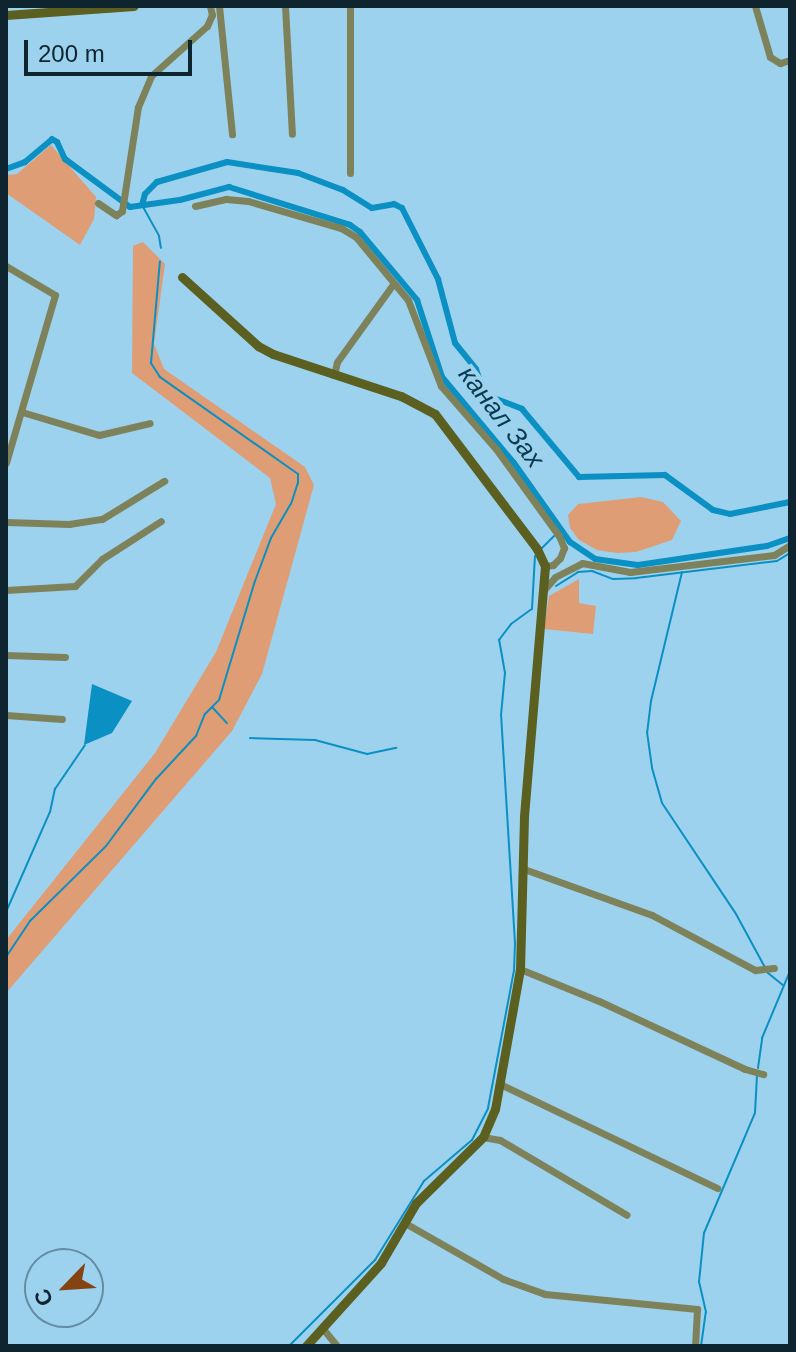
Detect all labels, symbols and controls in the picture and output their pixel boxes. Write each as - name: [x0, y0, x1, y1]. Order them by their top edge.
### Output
- scale bar: [28, 24, 196, 74]
- text: 200 m: [38, 40, 105, 67]
- water label: канал Зах: [452, 360, 550, 474]
- north arrow: [24, 1248, 104, 1328]
- text: С: [29, 1285, 58, 1310]

